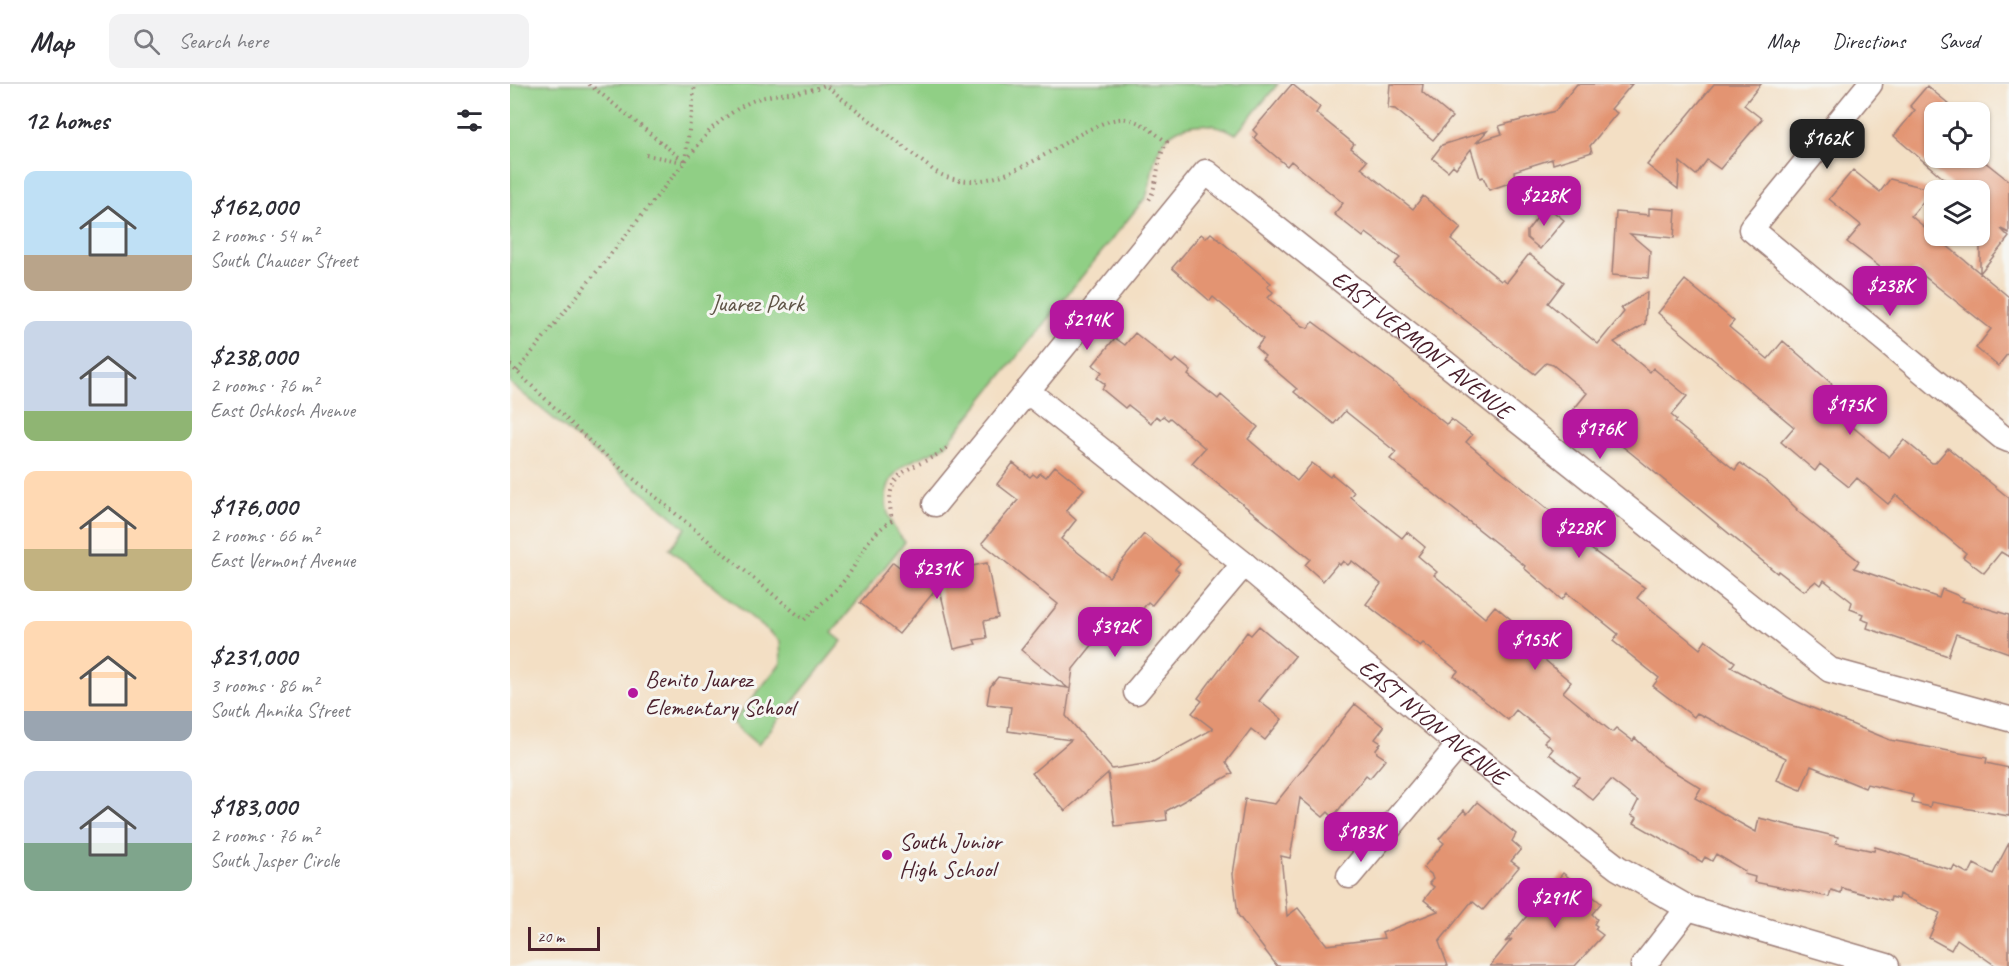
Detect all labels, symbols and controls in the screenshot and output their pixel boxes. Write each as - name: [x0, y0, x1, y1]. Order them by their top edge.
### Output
- search box: [109, 14, 529, 68]
- text: Map: [30, 24, 73, 59]
- icon: search: [130, 25, 163, 58]
- text: Search here: [178, 27, 268, 55]
- text: Map: [1767, 28, 1799, 54]
- text: Directions: [1832, 28, 1905, 54]
- text: Saved: [1938, 28, 1979, 54]
- map controls: [1924, 102, 1990, 246]
- button: locate: [1924, 102, 1990, 168]
- text: 12 homes: [24, 104, 109, 137]
- icon: filters: [453, 104, 486, 137]
- pin: $162K: [1785, 119, 1869, 170]
- text: $162K: [1804, 126, 1850, 151]
- pin: $228K: [1502, 176, 1586, 227]
- button: layers: [1924, 180, 1990, 246]
- text: $228K: [1521, 183, 1567, 208]
- text: $162,000: [210, 190, 298, 223]
- icon: home: [72, 195, 144, 267]
- text: 2 rooms · 54 m²: [210, 223, 318, 248]
- text: South Chaucer Street: [210, 248, 358, 273]
- street label: EAST VERMONT AVENUE: [1326, 263, 1521, 427]
- pin: $238K: [1848, 266, 1932, 317]
- text: $238K: [1867, 273, 1913, 298]
- park label: Juarez Park: [709, 288, 806, 318]
- pin: $214K: [1045, 300, 1129, 351]
- text: $214K: [1064, 307, 1110, 332]
- text: $238,000: [210, 340, 297, 373]
- icon: home: [72, 345, 144, 417]
- text: 2 rooms · 76 m²: [210, 373, 318, 398]
- pin: $175K: [1808, 385, 1892, 436]
- text: $175K: [1827, 392, 1873, 417]
- text: East Oshkosh Avenue: [210, 398, 355, 423]
- pin: $176K: [1558, 409, 1642, 460]
- text: $176K: [1577, 416, 1623, 441]
- text: $176,000: [210, 490, 298, 523]
- icon: home: [72, 495, 144, 567]
- pin: $228K: [1537, 508, 1621, 559]
- text: $228K: [1556, 515, 1602, 540]
- text: 2 rooms · 66 m²: [210, 523, 318, 548]
- text: East Vermont Avenue: [210, 548, 355, 573]
- pin: $231K: [895, 549, 979, 600]
- text: $231K: [914, 556, 960, 581]
- pin: $392K: [1073, 607, 1157, 658]
- text: $392K: [1092, 614, 1138, 639]
- pin: $155K: [1493, 620, 1577, 671]
- text: $155K: [1512, 627, 1558, 652]
- text: $231,000: [210, 640, 297, 673]
- icon: home: [72, 645, 144, 717]
- street label: EAST NYON AVENUE: [1353, 652, 1516, 794]
- place label: Benito Juarez Elementary School: [645, 664, 799, 722]
- text: 3 rooms · 86 m²: [210, 673, 318, 698]
- marker: Benito Juarez Elementary School: [626, 686, 640, 700]
- text: South Annika Street: [210, 698, 350, 723]
- text: $183,000: [210, 790, 297, 823]
- icon: home: [72, 795, 144, 867]
- pin: $183K: [1319, 812, 1403, 863]
- text: $183K: [1338, 819, 1384, 844]
- text: 2 rooms · 76 m²: [210, 823, 318, 848]
- place label: South Junior High School: [899, 826, 1003, 884]
- text: South Jasper Circle: [210, 848, 339, 873]
- marker: South Junior High School: [880, 848, 894, 862]
- pin: $291K: [1513, 878, 1597, 929]
- text: $291K: [1532, 885, 1578, 910]
- scale bar: [528, 924, 600, 952]
- text: 20 m: [537, 927, 564, 947]

